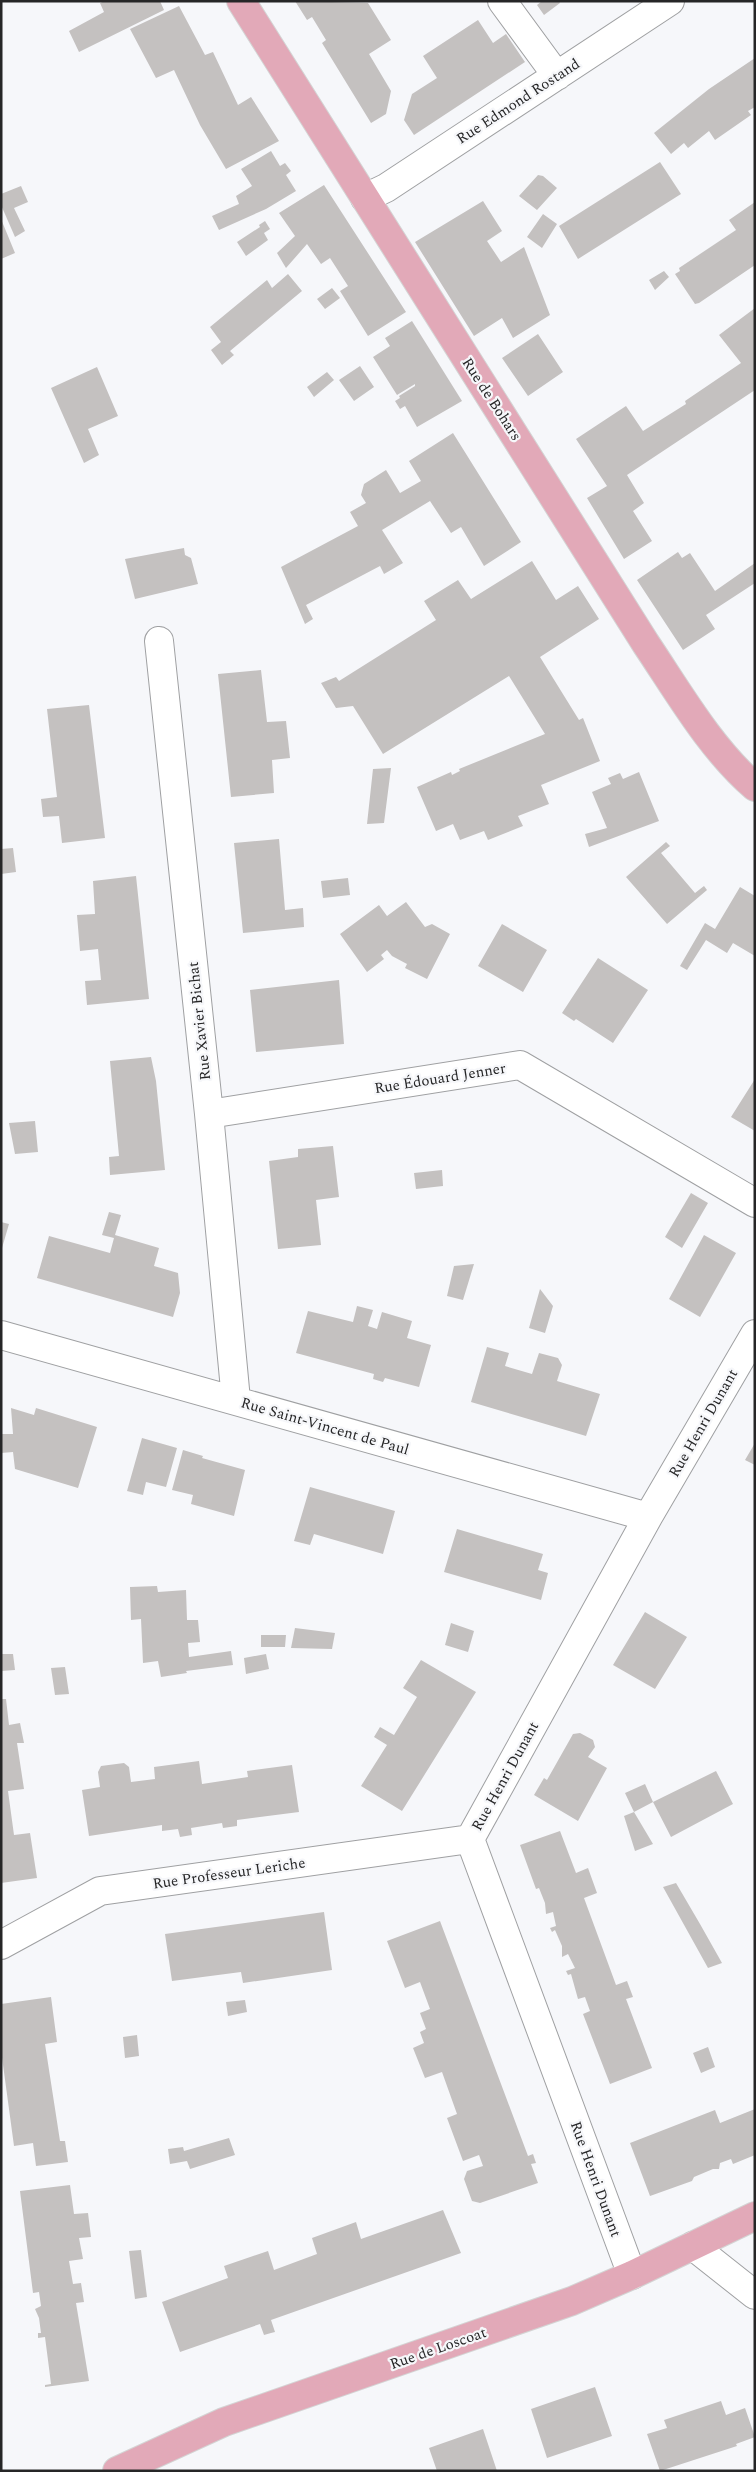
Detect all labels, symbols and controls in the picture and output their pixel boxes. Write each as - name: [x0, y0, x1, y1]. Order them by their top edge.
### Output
- street label: Rue Edmond Rostand: [452, 53, 585, 150]
- street label: Rue de Bohars: [456, 353, 527, 445]
- street label: Rue Xavier Bichat: [182, 960, 217, 1082]
- street label: Rue Édouard Jenner: [373, 1057, 508, 1100]
- street label: Rue Henri Dunant: [663, 1365, 744, 1482]
- street label: Rue Saint-Vincent de Paul: [238, 1391, 412, 1462]
- street label: Rue Henri Dunant: [466, 1717, 545, 1835]
- street label: Rue Professeur Leriche: [151, 1851, 307, 1896]
- street label: Rue Henri Dunant: [564, 2118, 627, 2240]
- street label: Rue de Loscoat: [387, 2321, 490, 2376]

